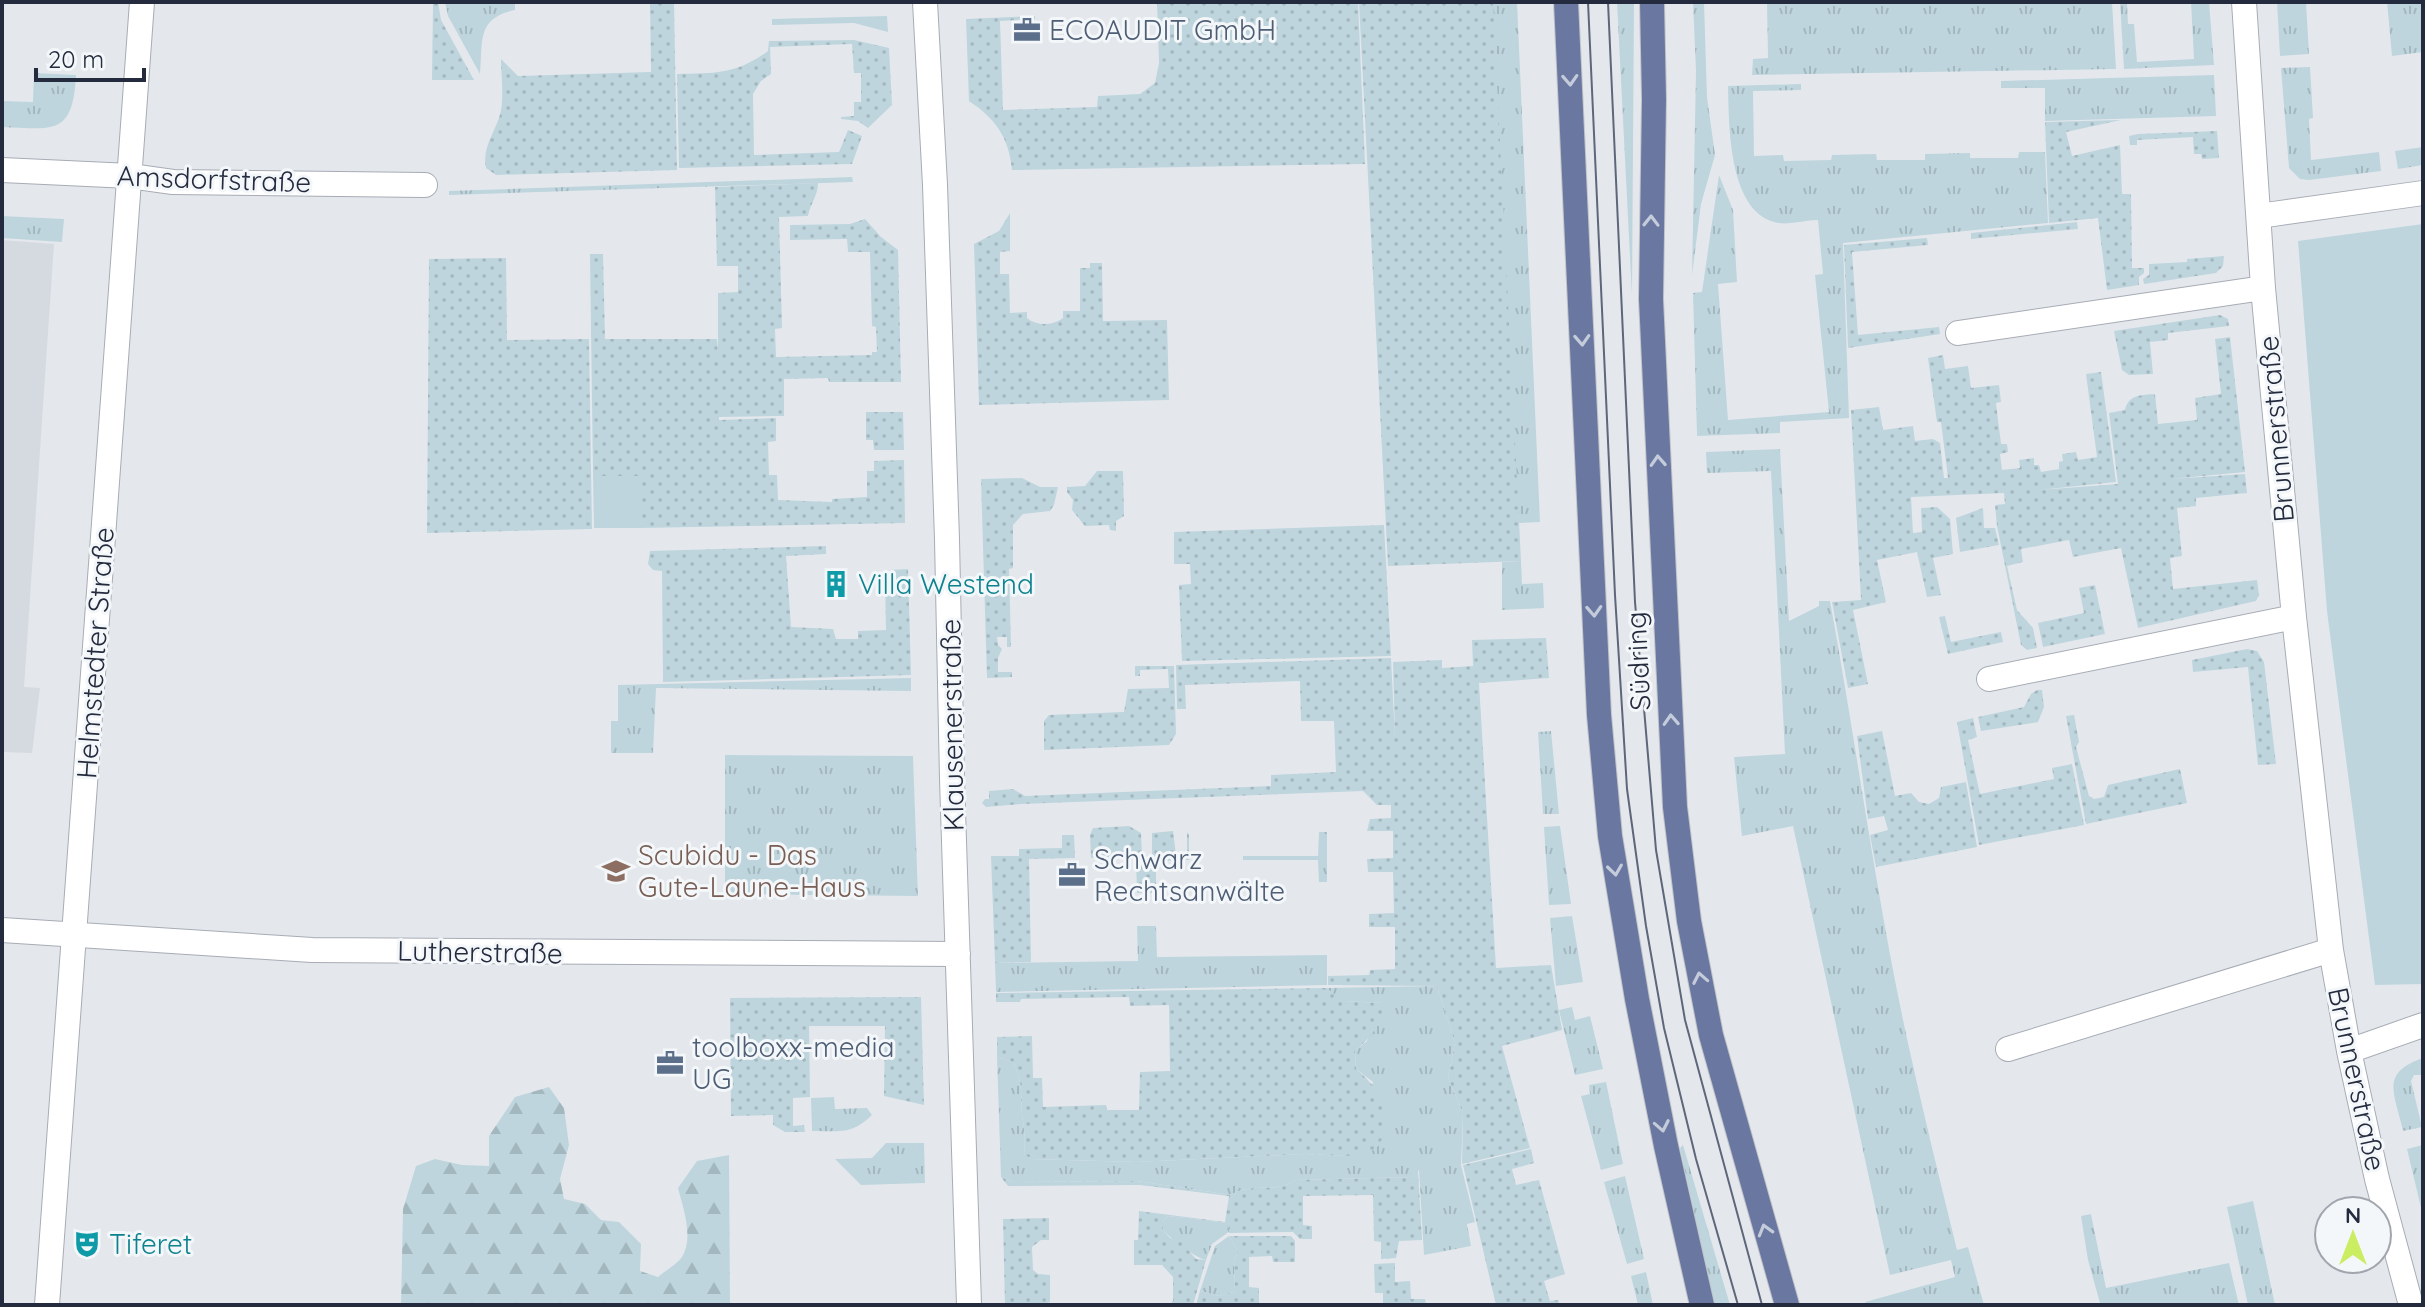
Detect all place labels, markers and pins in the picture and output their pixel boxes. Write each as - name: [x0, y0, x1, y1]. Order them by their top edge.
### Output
- place label: ECOAUDIT GmbH: [1049, 12, 1276, 47]
- office icon: ECOAUDIT GmbH: [1012, 15, 1042, 45]
- place label: Villa Westend: [858, 566, 1034, 601]
- building icon: Villa Westend: [821, 569, 851, 599]
- place label: Scubidu - Das Gute-Laune-Haus: [638, 837, 866, 904]
- place label: Schwarz Rechtsanwälte: [1094, 841, 1285, 908]
- school or university icon: Scubidu - Das Gute-Laune-Haus: [601, 856, 631, 886]
- office icon: Schwarz Rechtsanwälte: [1057, 860, 1087, 890]
- place label: toolboxx-media UG: [692, 1029, 895, 1096]
- office icon: toolboxx-media UG: [655, 1048, 685, 1078]
- place label: Tiferet: [109, 1226, 192, 1261]
- theatre icon: Tiferet: [72, 1229, 102, 1259]

